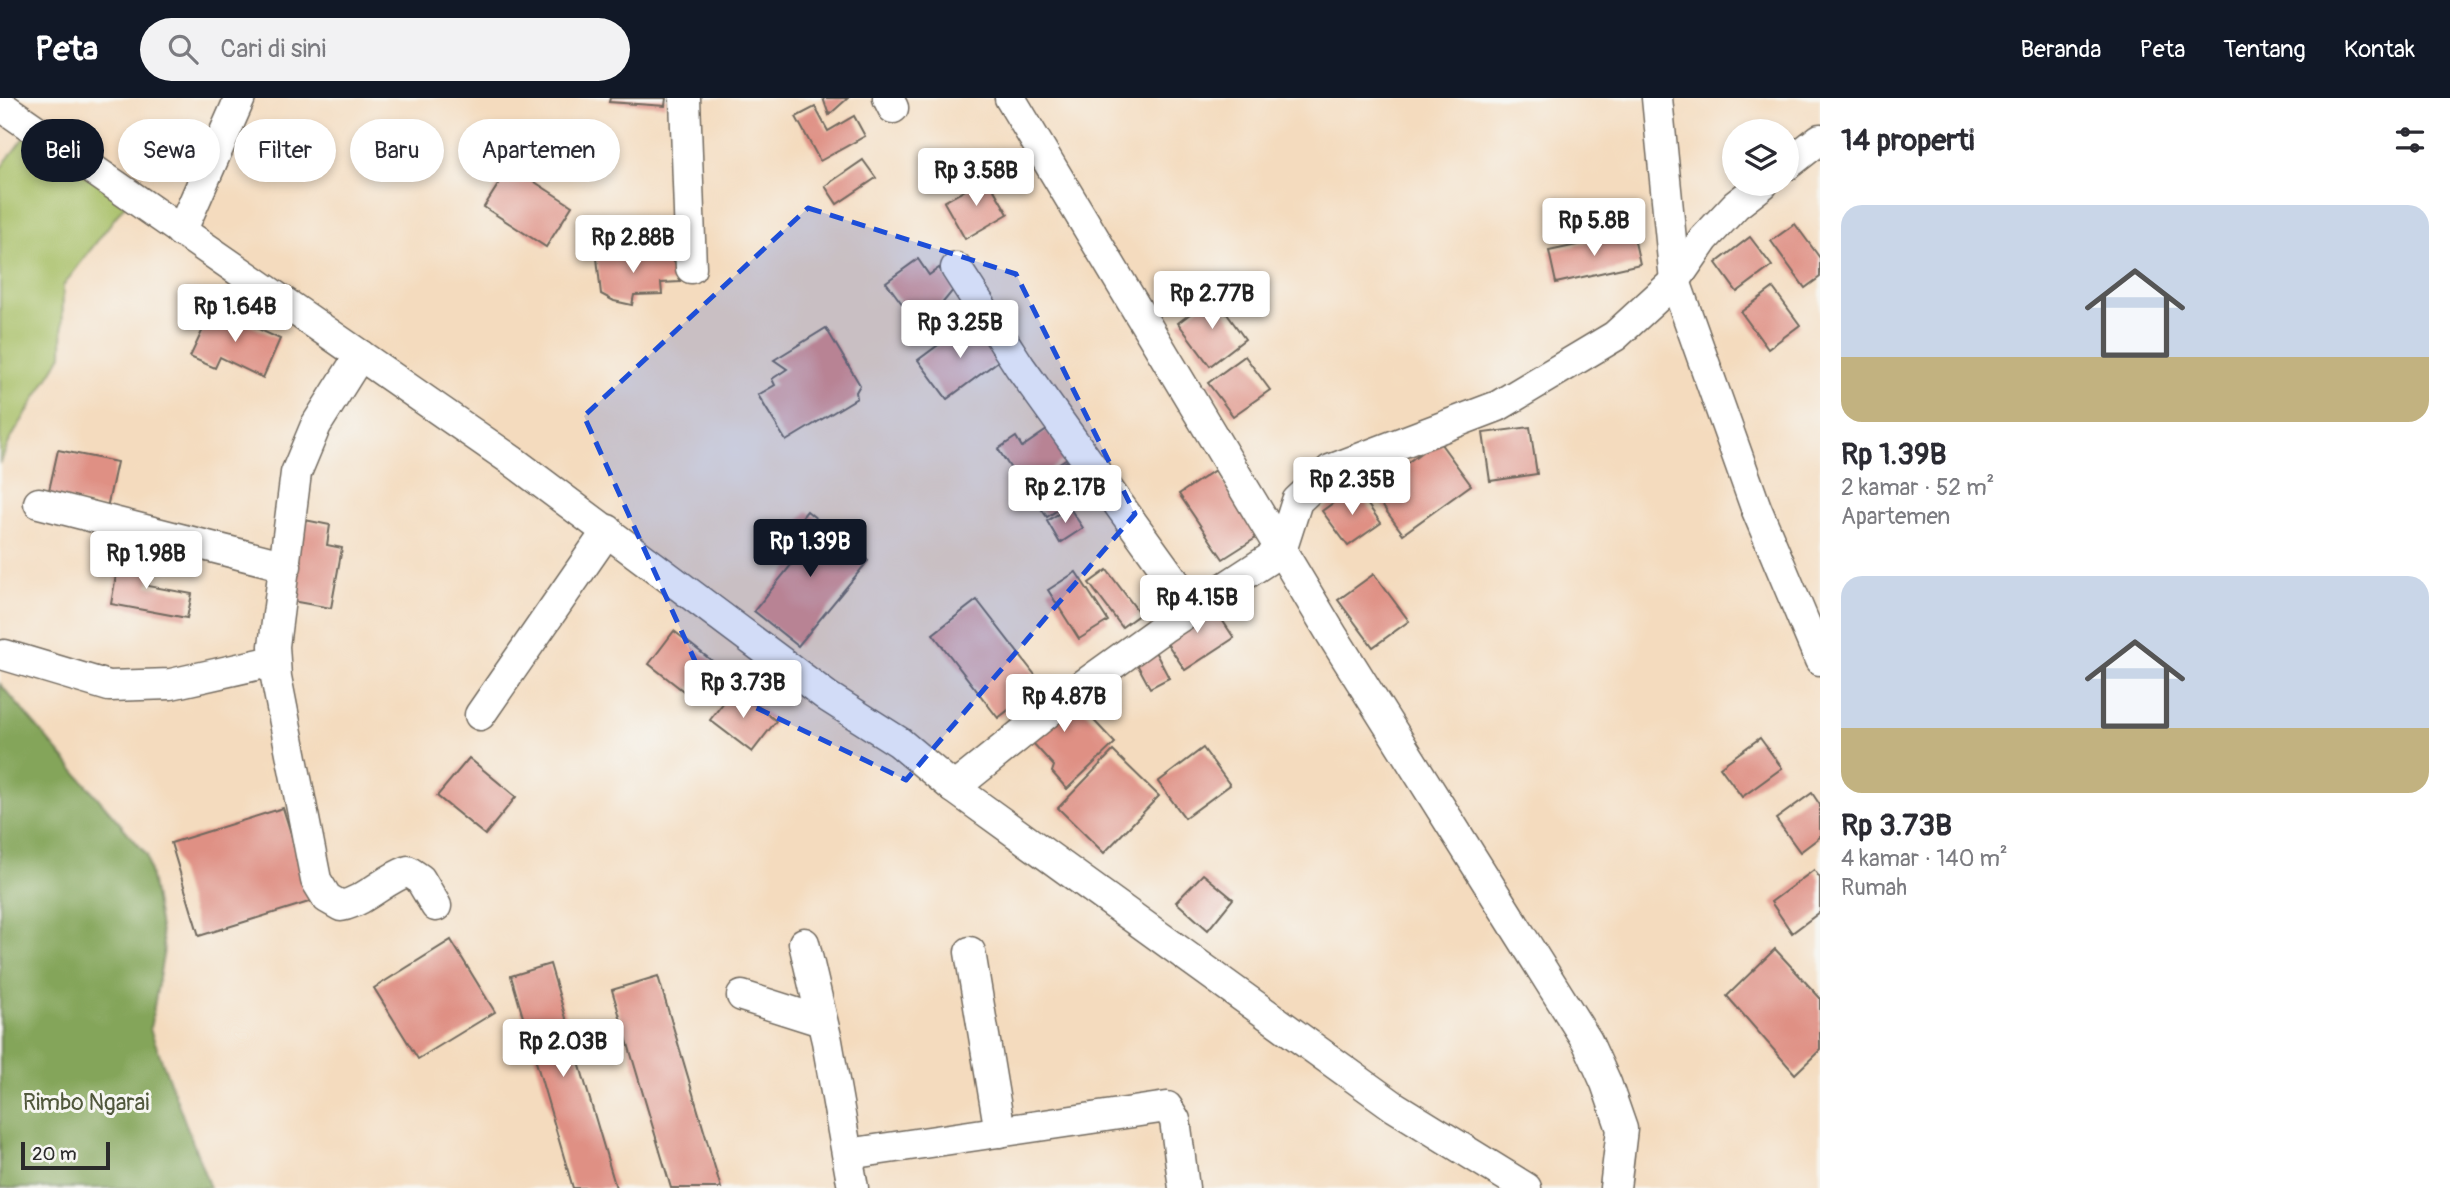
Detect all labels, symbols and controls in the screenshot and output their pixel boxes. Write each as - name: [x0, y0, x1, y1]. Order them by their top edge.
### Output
- search box: [140, 18, 630, 81]
- text: Peta: [35, 29, 98, 70]
- icon: search: [164, 30, 202, 68]
- text: Cari di sini: [220, 33, 326, 65]
- text: Beranda: [2020, 35, 2101, 64]
- text: Peta: [2139, 35, 2185, 64]
- text: Tentang: [2223, 35, 2306, 64]
- text: Kontak: [2344, 35, 2415, 64]
- chip: Beli: [21, 119, 104, 182]
- chip: Sewa: [118, 119, 220, 182]
- chip: Filter: [234, 119, 336, 182]
- chip: Baru: [350, 119, 444, 182]
- chip: Apartemen: [458, 119, 620, 182]
- map controls: [1722, 119, 1799, 196]
- button: layers: [1722, 119, 1799, 196]
- icon: filters: [2391, 121, 2429, 159]
- text: 14 properti: [1841, 122, 1974, 159]
- pin: Rp 3.58B: [904, 148, 1048, 208]
- text: Rp 3.58B: [934, 156, 1018, 185]
- pin: Rp 5.8B: [1529, 198, 1659, 258]
- text: Rp 5.8B: [1558, 206, 1630, 235]
- pin: Rp 2.88B: [561, 216, 705, 275]
- text: Rp 2.88B: [591, 223, 675, 252]
- icon: home: [2072, 250, 2198, 376]
- pin: Rp 2.77B: [1140, 272, 1284, 331]
- text: Rp 2.77B: [1170, 279, 1254, 308]
- pin: Rp 1.64B: [163, 285, 307, 344]
- text: Rp 1.64B: [194, 292, 276, 321]
- pin: Rp 3.25B: [888, 300, 1032, 360]
- text: Rp 3.25B: [917, 308, 1003, 337]
- text: Rp 1.39B: [1841, 436, 1947, 473]
- pin: Rp 2.35B: [1280, 458, 1424, 517]
- text: Rp 2.35B: [1309, 465, 1395, 494]
- pin: Rp 2.17B: [993, 466, 1137, 525]
- text: Rp 2.17B: [1024, 473, 1106, 502]
- text: 2 kamar · 52 m²: [1841, 473, 1994, 502]
- text: Apartemen: [1841, 502, 1950, 531]
- pin: Rp 1.39B: [738, 519, 882, 579]
- text: Rp 1.39B: [770, 527, 850, 556]
- pin: Rp 1.98B: [74, 532, 218, 591]
- text: Rp 1.98B: [106, 539, 186, 568]
- pin: Rp 4.15B: [1125, 575, 1269, 635]
- text: Rp 4.15B: [1156, 583, 1238, 612]
- icon: home: [2072, 621, 2198, 747]
- pin: Rp 3.73B: [671, 660, 815, 720]
- text: Rp 3.73B: [700, 668, 786, 697]
- pin: Rp 4.87B: [992, 674, 1136, 734]
- text: Rp 4.87B: [1022, 682, 1106, 711]
- text: Rp 3.73B: [1841, 807, 1952, 844]
- text: 4 kamar · 140 m²: [1841, 844, 2008, 873]
- text: Rumah: [1841, 873, 1907, 902]
- pin: Rp 2.03B: [491, 1020, 635, 1079]
- text: Rp 2.03B: [519, 1027, 607, 1056]
- park label: Rimbo Ngarai: [23, 1088, 149, 1117]
- scale bar: [21, 1139, 110, 1171]
- text: 20 m: [32, 1142, 77, 1166]

